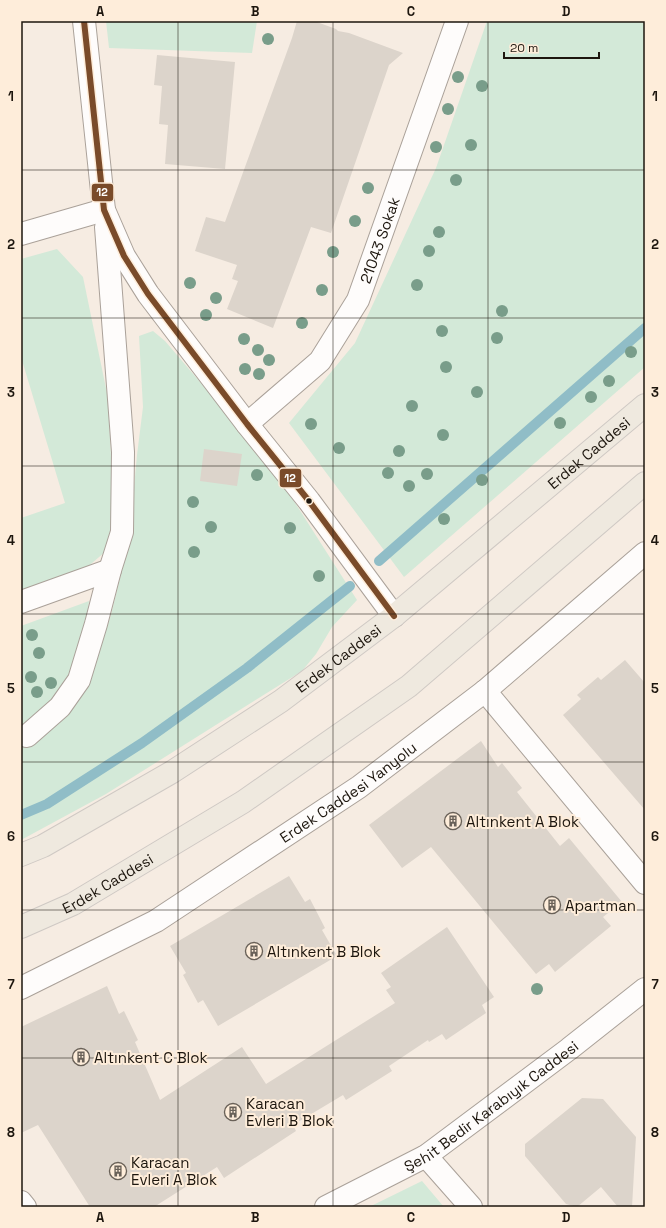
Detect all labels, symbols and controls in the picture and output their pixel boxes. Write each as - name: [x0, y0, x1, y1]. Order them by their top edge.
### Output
- text: A: [96, 3, 105, 20]
- text: B: [251, 3, 260, 20]
- text: C: [407, 3, 415, 20]
- text: D: [562, 3, 571, 20]
- scale bar: [504, 34, 599, 60]
- text: 20 m: [510, 40, 538, 56]
- text: 1: [8, 88, 14, 105]
- text: 1: [652, 88, 658, 105]
- line badge: 12: [91, 183, 114, 202]
- text: 12: [96, 185, 108, 199]
- street label: 21043 Sokak: [355, 194, 403, 286]
- text: 2: [7, 236, 15, 253]
- text: 2: [651, 236, 659, 253]
- text: 3: [7, 384, 15, 401]
- text: 3: [651, 384, 659, 401]
- street label: Erdek Caddesi: [543, 412, 634, 493]
- line badge: 12: [279, 468, 302, 488]
- text: 12: [284, 471, 296, 485]
- unlabelled marker: [304, 496, 314, 506]
- text: 4: [7, 532, 15, 549]
- text: 4: [651, 532, 659, 549]
- street label: Erdek Caddesi: [292, 620, 385, 696]
- text: 5: [7, 680, 15, 697]
- text: 5: [651, 680, 659, 697]
- street label: Erdek Caddesi Yanyolu: [276, 737, 420, 846]
- building icon: Altınkent A Blok: [443, 811, 463, 831]
- place label: Altınkent A Blok: [466, 812, 579, 831]
- text: 6: [7, 828, 15, 845]
- text: 6: [651, 828, 659, 845]
- street label: Erdek Caddesi: [59, 849, 156, 917]
- building icon: Apartman: [542, 895, 562, 915]
- place label: Apartman: [565, 896, 636, 915]
- building icon: Altınkent B Blok: [244, 941, 264, 961]
- place label: Altınkent B Blok: [267, 942, 381, 961]
- text: 7: [7, 976, 15, 993]
- text: 7: [651, 976, 659, 993]
- street label: Şehit Bedir Karabıyık Caddesi: [400, 1036, 582, 1175]
- building icon: Altınkent C Blok: [71, 1047, 91, 1067]
- place label: Altınkent C Blok: [94, 1048, 208, 1067]
- place label: Karacan Evleri B Blok: [246, 1094, 333, 1130]
- building icon: Karacan Evleri B Blok: [223, 1102, 243, 1122]
- text: 8: [7, 1124, 15, 1141]
- text: 8: [651, 1124, 659, 1141]
- place label: Karacan Evleri A Blok: [131, 1153, 217, 1189]
- building icon: Karacan Evleri A Blok: [108, 1161, 128, 1181]
- text: A: [96, 1209, 105, 1226]
- text: B: [251, 1209, 260, 1226]
- text: C: [407, 1209, 415, 1226]
- text: D: [562, 1209, 571, 1226]

